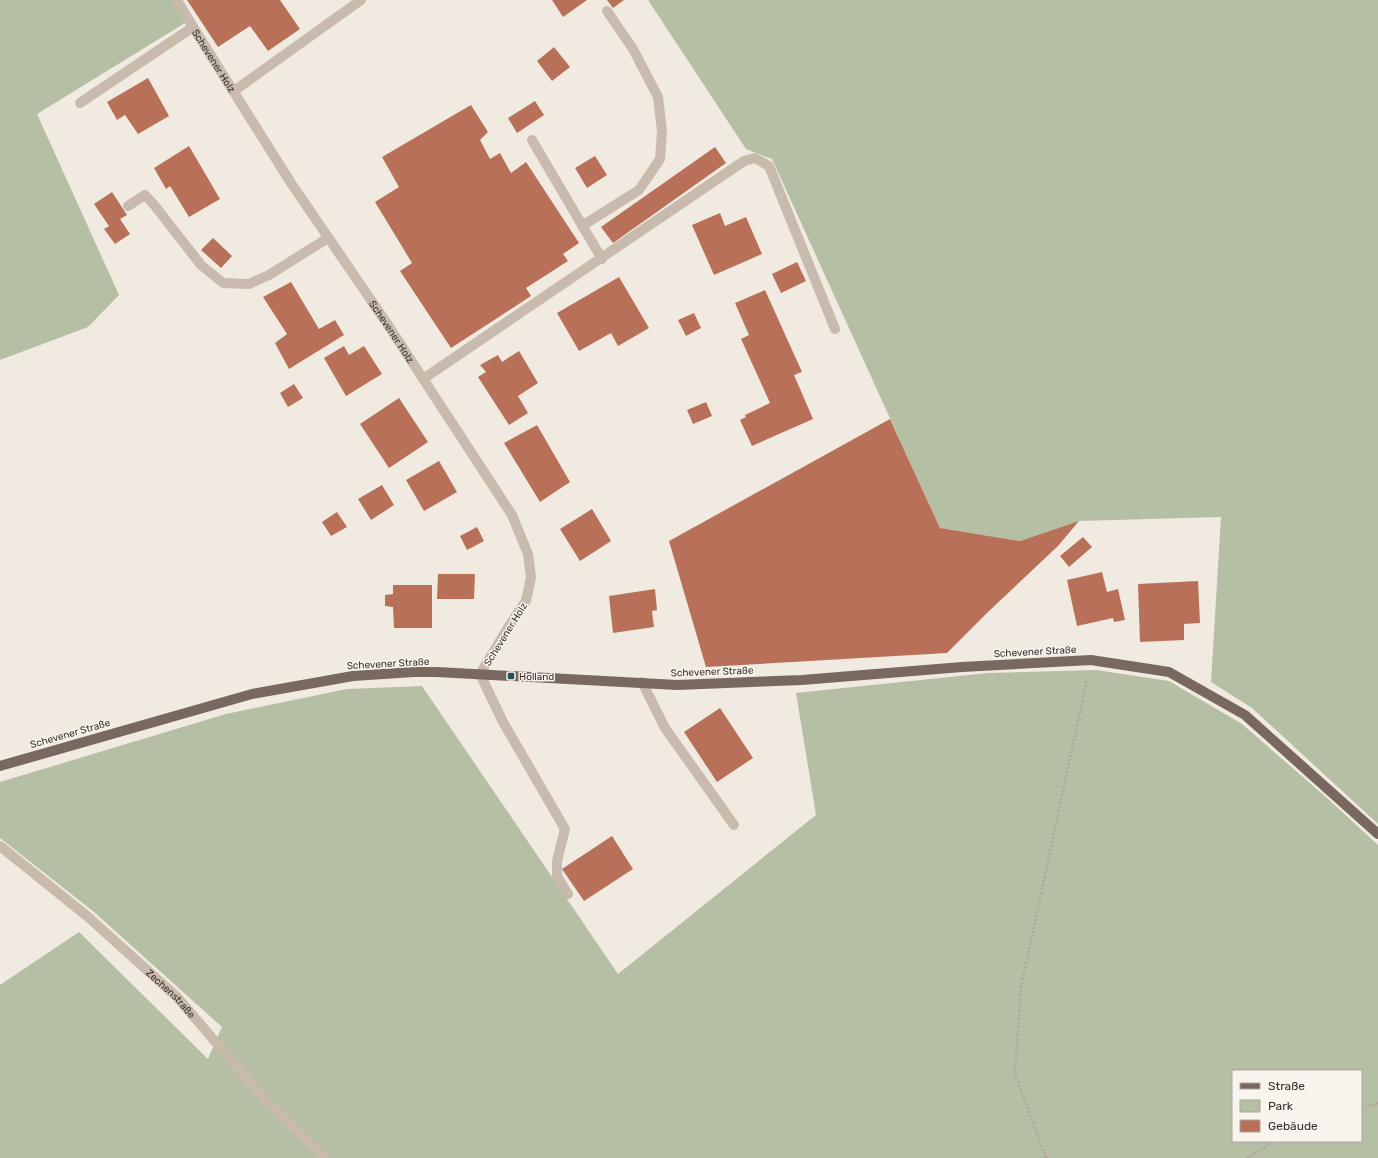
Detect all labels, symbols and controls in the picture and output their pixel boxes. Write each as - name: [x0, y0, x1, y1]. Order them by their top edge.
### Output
- street label: Schevener Holz: [189, 27, 238, 95]
- street label: Schevener Holz: [366, 298, 416, 365]
- street label: Schevener Holz: [482, 601, 530, 668]
- street label: Schevener Straße: [993, 644, 1077, 660]
- street label: Schevener Straße: [346, 656, 430, 672]
- street label: Schevener Straße: [670, 665, 754, 679]
- marker: Holland: [506, 671, 516, 681]
- place label: Holland: [519, 671, 554, 683]
- street label: Schevener Straße: [29, 717, 112, 751]
- street label: Zechenstraße: [143, 967, 198, 1021]
- legend: [1232, 1070, 1362, 1142]
- text: Straße: [1268, 1079, 1305, 1093]
- text: Park: [1268, 1099, 1294, 1113]
- text: Gebäude: [1268, 1119, 1318, 1133]

